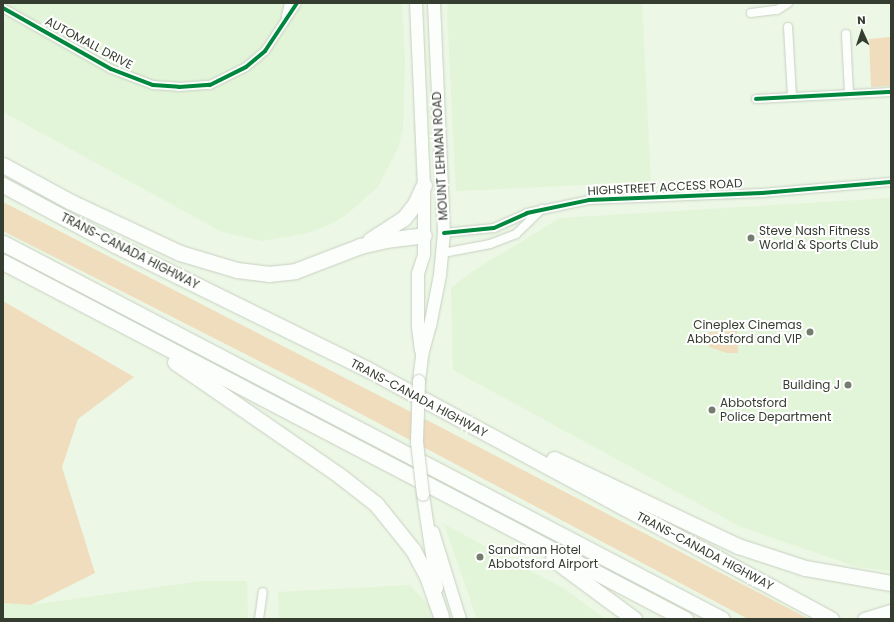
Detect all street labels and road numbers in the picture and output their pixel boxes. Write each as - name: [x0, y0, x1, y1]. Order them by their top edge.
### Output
- street label: AUTOMALL DRIVE: [43, 14, 135, 72]
- street label: MOUNT LEHMAN ROAD: [429, 91, 451, 221]
- street label: HIGHSTREET ACCESS ROAD: [587, 176, 743, 198]
- street label: TRANS-CANADA HIGHWAY: [58, 210, 202, 292]
- street label: TRANS-CANADA HIGHWAY: [348, 356, 490, 440]
- street label: TRANS-CANADA HIGHWAY: [634, 509, 776, 593]

